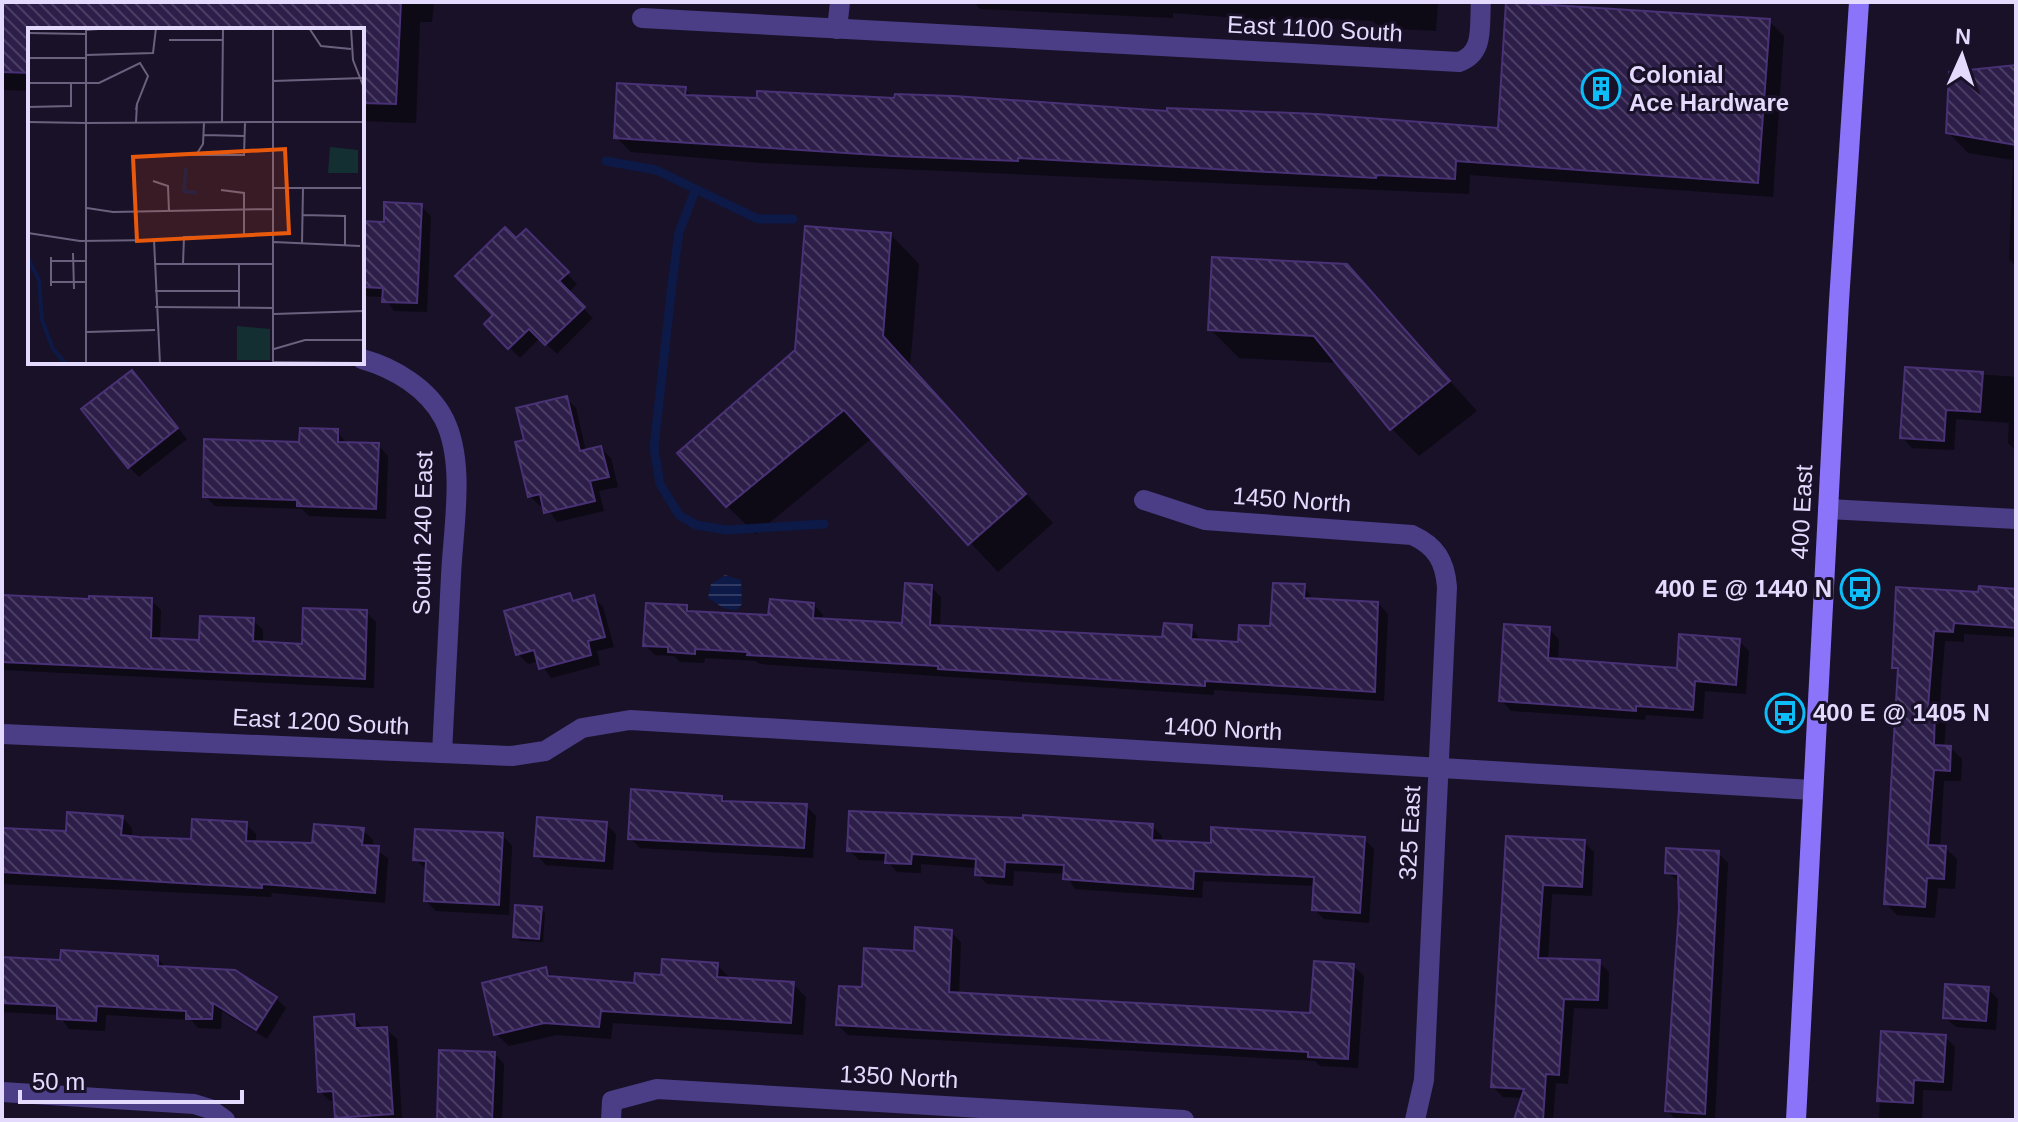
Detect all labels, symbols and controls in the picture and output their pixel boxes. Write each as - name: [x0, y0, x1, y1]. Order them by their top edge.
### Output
- street label: East 1100 South: [1227, 10, 1403, 47]
- north arrow: [1922, 16, 2002, 96]
- text: N: [1954, 24, 1972, 49]
- inset map: [28, 28, 364, 364]
- place label: Colonial Ace Hardware: [1629, 61, 1789, 116]
- building icon: Colonial Ace Hardware: [1580, 68, 1622, 110]
- street label: South 240 East: [408, 450, 437, 615]
- street label: 400 East: [1786, 464, 1817, 560]
- street label: 1450 North: [1232, 482, 1352, 517]
- bus stop icon: 400 E @ 1440 N: [1839, 568, 1881, 610]
- place label: 400 E @ 1440 N: [1655, 575, 1832, 602]
- bus stop icon: 400 E @ 1405 N: [1764, 692, 1806, 734]
- place label: 400 E @ 1405 N: [1813, 699, 1990, 726]
- street label: East 1200 South: [232, 703, 410, 740]
- street label: 1400 North: [1163, 712, 1283, 745]
- street label: 325 East: [1394, 785, 1425, 881]
- scale bar: [20, 1054, 242, 1104]
- street label: 1350 North: [839, 1060, 959, 1093]
- text: 50 m: [32, 1068, 85, 1095]

